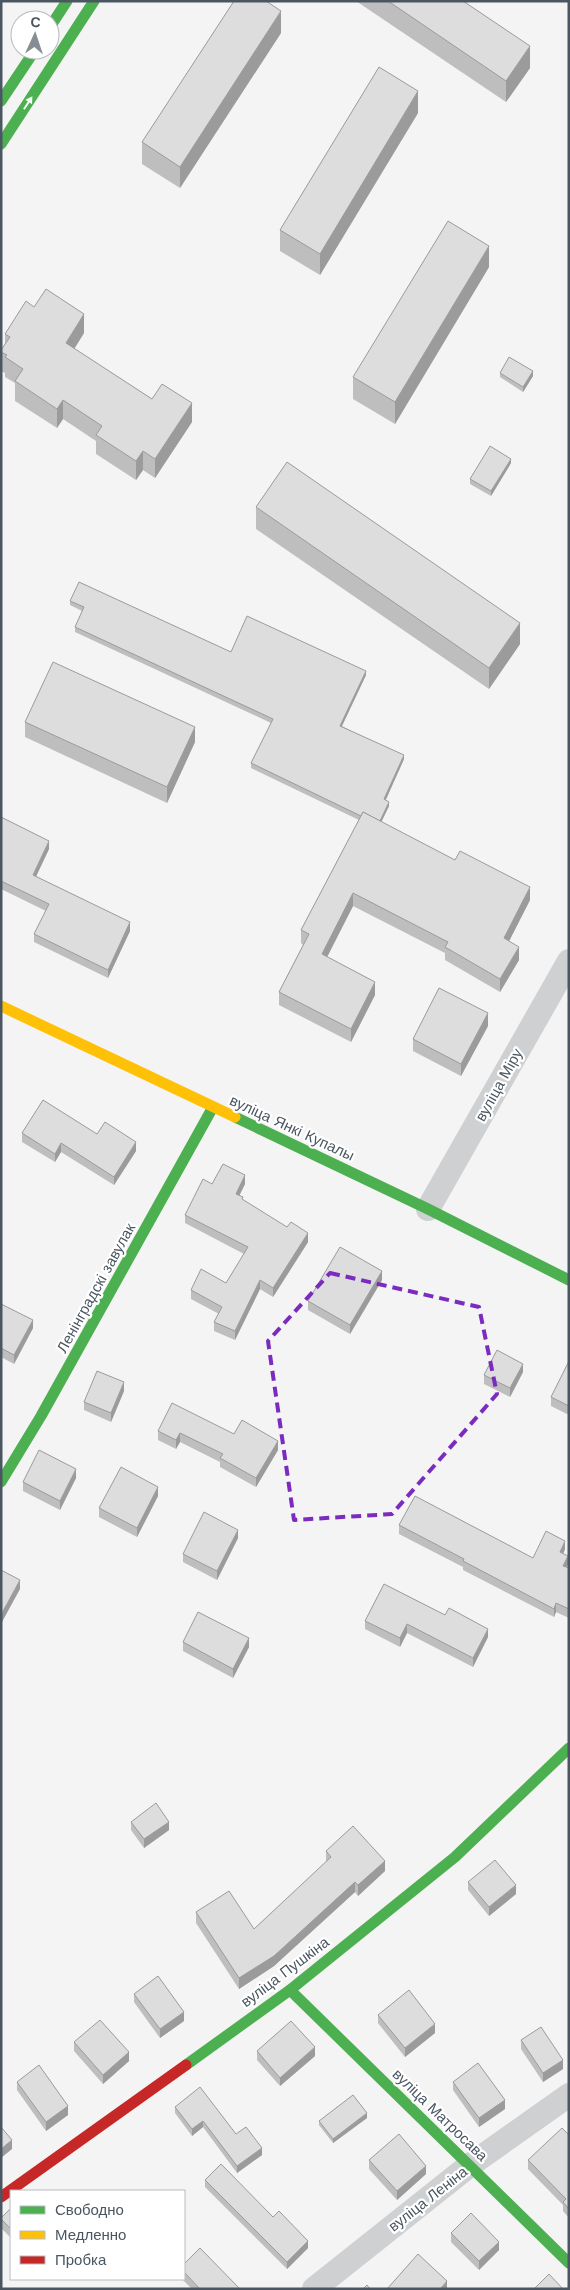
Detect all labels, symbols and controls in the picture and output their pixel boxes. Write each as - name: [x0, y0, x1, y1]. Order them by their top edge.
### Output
- north arrow: [10, 10, 60, 60]
- text: С: [30, 14, 41, 30]
- one-way arrow: [23, 96, 33, 109]
- street label: вуліца Міру: [472, 1045, 527, 1125]
- street label: вуліца Янкі Купалы: [227, 1091, 357, 1165]
- street label: Ленінградскі завулак: [53, 1220, 139, 1356]
- street label: вуліца Пушкіна: [237, 1933, 333, 2011]
- street label: вуліца Матросава: [389, 2065, 492, 2165]
- street label: вуліца Леніна: [385, 2162, 472, 2235]
- legend: [10, 2190, 185, 2280]
- text: Свободно: [55, 2201, 124, 2219]
- text: Медленно: [55, 2226, 126, 2244]
- text: Пробка: [55, 2251, 107, 2269]

